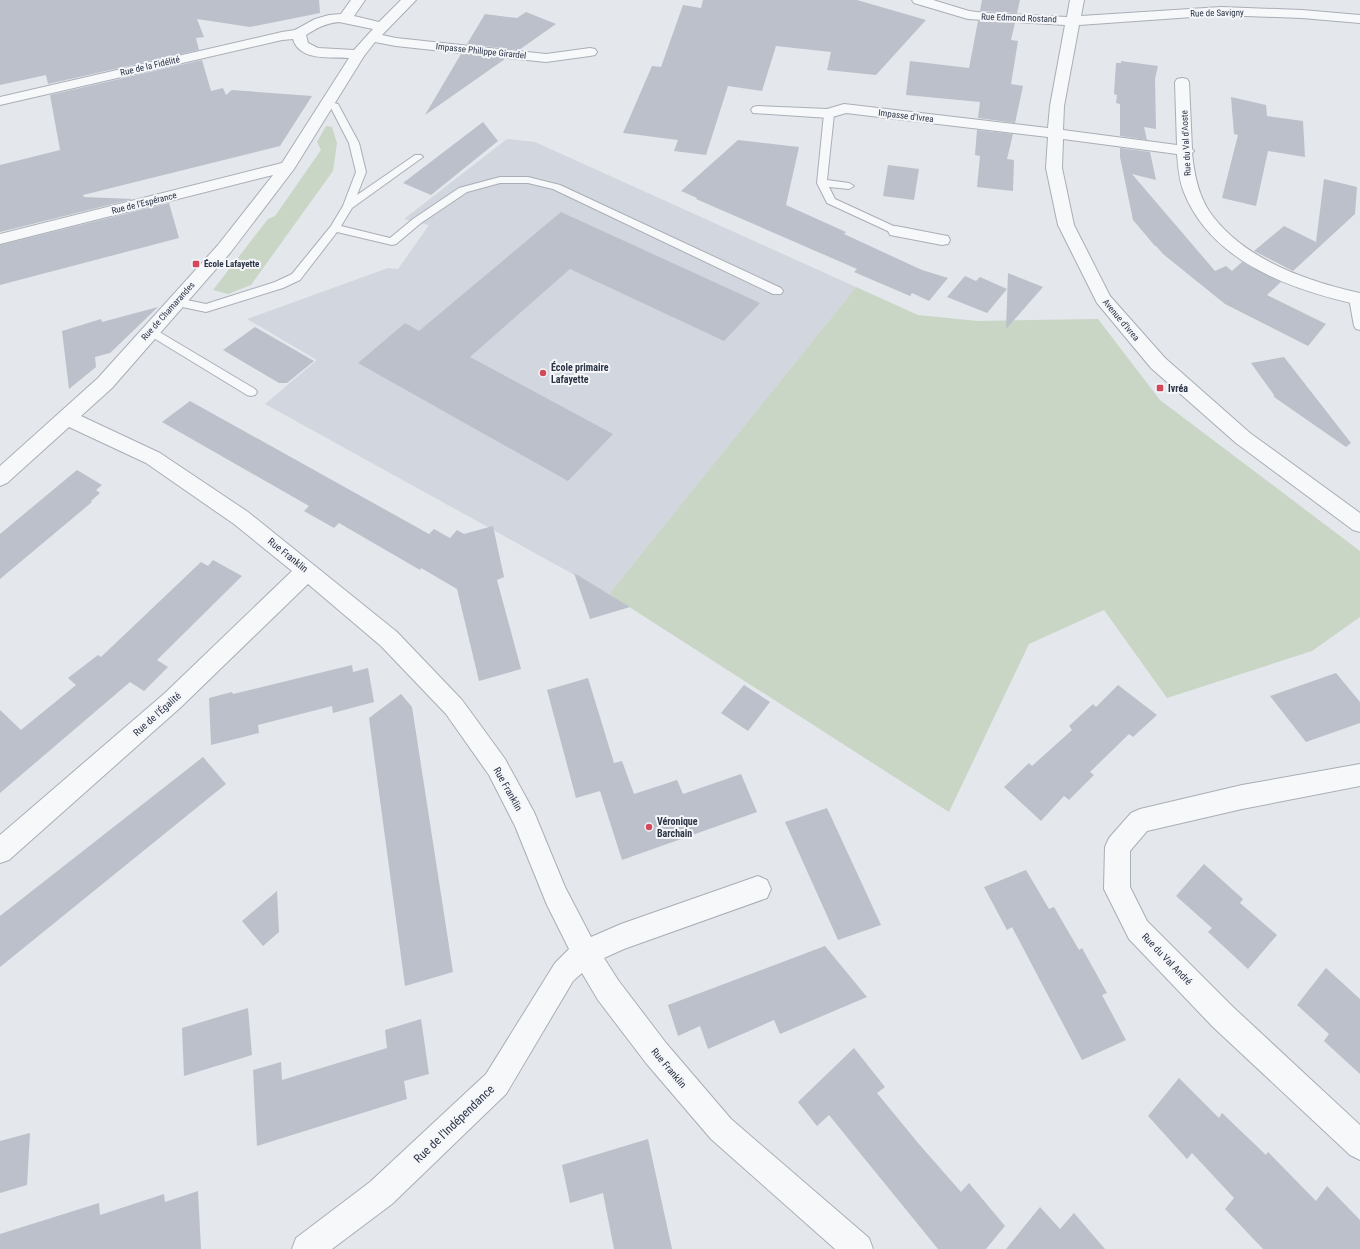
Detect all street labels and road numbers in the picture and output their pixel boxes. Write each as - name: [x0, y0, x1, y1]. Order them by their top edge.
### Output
- street label: Rue de Savigny: [1190, 8, 1244, 18]
- street label: Rue Edmond Rostand: [981, 12, 1057, 24]
- street label: Impasse Philippe Girardel: [435, 41, 527, 61]
- street label: Rue de la Fidélité: [119, 54, 181, 78]
- street label: Impasse d'Ivrea: [878, 108, 934, 124]
- street label: Rue du Val d'Aoste: [1179, 110, 1193, 176]
- street label: Rue de l'Espérance: [110, 190, 178, 216]
- street label: Rue de Chamarandes: [139, 280, 197, 342]
- street label: Avenue d'Ivrea: [1101, 297, 1141, 343]
- street label: Rue Franklin: [266, 536, 310, 575]
- street label: Rue de l'Égalité: [130, 689, 183, 738]
- street label: Rue Franklin: [491, 765, 525, 813]
- street label: Rue du Val André: [1140, 931, 1195, 987]
- street label: Rue Franklin: [649, 1046, 689, 1090]
- street label: Rue de l'Indépendance: [411, 1082, 497, 1166]

